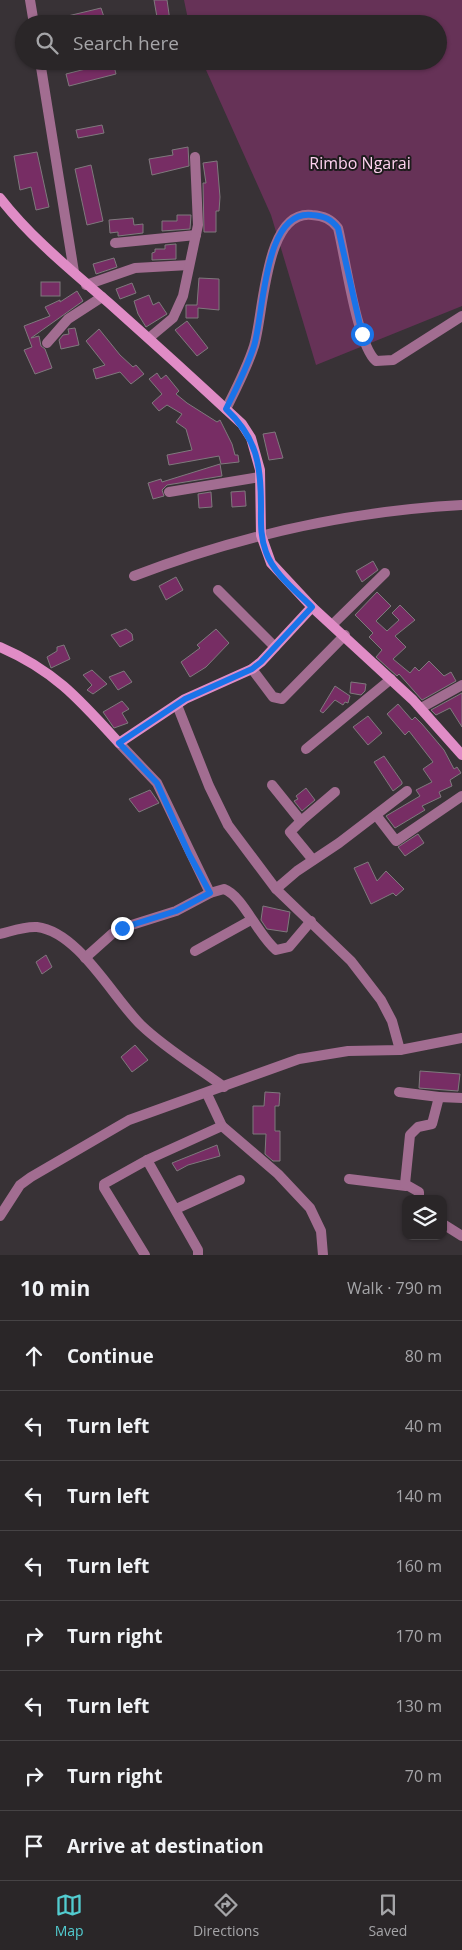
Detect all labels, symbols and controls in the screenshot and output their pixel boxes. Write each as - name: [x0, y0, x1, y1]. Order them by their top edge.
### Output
- search box: [15, 15, 447, 70]
- icon: search: [33, 29, 61, 57]
- text: Search here: [73, 30, 179, 56]
- park label: Rimbo Ngarai: [309, 152, 411, 174]
- route start: [351, 323, 374, 346]
- route end: [111, 917, 134, 940]
- map controls: [402, 1195, 447, 1240]
- button: layers: [402, 1195, 447, 1240]
- text: 10 min: [20, 1274, 90, 1302]
- text: Walk · 790 m: [347, 1277, 442, 1299]
- icon: ahead: [20, 1342, 48, 1370]
- text: Continue: [67, 1343, 154, 1369]
- text: 80 m: [405, 1345, 442, 1367]
- icon: left: [20, 1412, 48, 1440]
- text: Turn left: [67, 1413, 149, 1439]
- text: 40 m: [405, 1415, 442, 1437]
- icon: left: [20, 1482, 48, 1510]
- text: Turn left: [67, 1483, 149, 1509]
- text: 140 m: [396, 1485, 442, 1507]
- icon: left: [20, 1552, 48, 1580]
- text: Turn left: [67, 1553, 149, 1579]
- text: 160 m: [396, 1555, 442, 1577]
- icon: right: [20, 1622, 48, 1650]
- text: Turn right: [67, 1623, 162, 1649]
- text: 170 m: [396, 1625, 442, 1647]
- icon: left: [20, 1692, 48, 1720]
- text: Turn left: [67, 1693, 149, 1719]
- text: 130 m: [396, 1695, 442, 1717]
- icon: right: [20, 1762, 48, 1790]
- text: Turn right: [67, 1763, 162, 1789]
- text: 70 m: [405, 1765, 442, 1787]
- icon: arrive: [20, 1832, 48, 1860]
- text: Arrive at destination: [67, 1833, 264, 1859]
- tab: Map: [55, 1891, 84, 1940]
- tab: Directions: [193, 1891, 259, 1940]
- tab: Saved: [368, 1891, 407, 1940]

